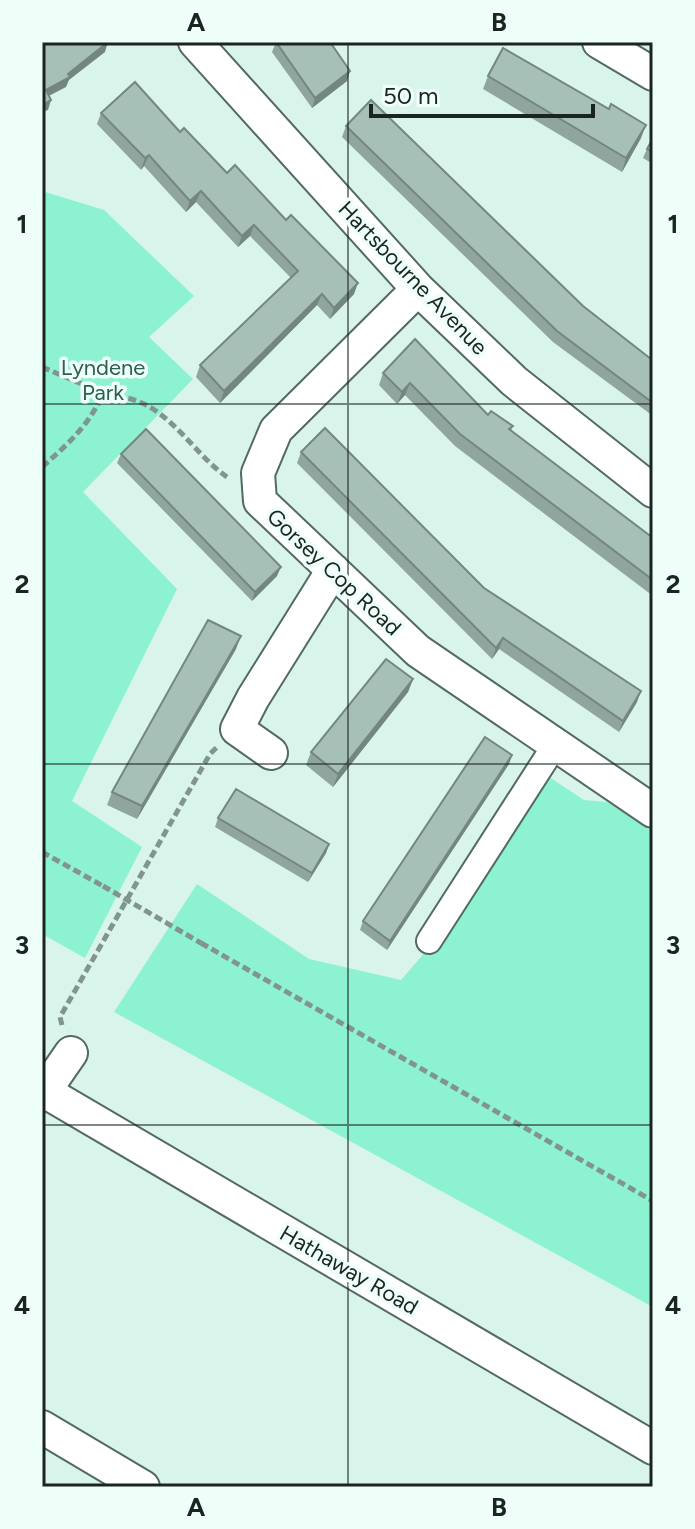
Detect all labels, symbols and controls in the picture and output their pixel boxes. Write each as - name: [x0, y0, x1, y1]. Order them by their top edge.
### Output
- text: A: [187, 6, 206, 38]
- text: B: [491, 6, 507, 38]
- scale bar: [371, 68, 593, 118]
- text: 50 m: [383, 81, 439, 110]
- street label: Hartsbourne Avenue: [333, 196, 493, 360]
- text: 1: [17, 208, 27, 240]
- text: 1: [668, 208, 678, 240]
- park label: Lyndene Park: [61, 354, 145, 406]
- street label: Gorsey Cop Road: [261, 503, 407, 641]
- text: 2: [14, 568, 30, 600]
- text: 2: [665, 568, 681, 600]
- text: 3: [15, 929, 29, 961]
- text: 3: [666, 929, 680, 961]
- street label: Hathaway Road: [275, 1220, 423, 1320]
- text: 4: [14, 1289, 30, 1321]
- text: 4: [665, 1289, 681, 1321]
- text: A: [187, 1491, 206, 1523]
- text: B: [491, 1491, 507, 1523]

